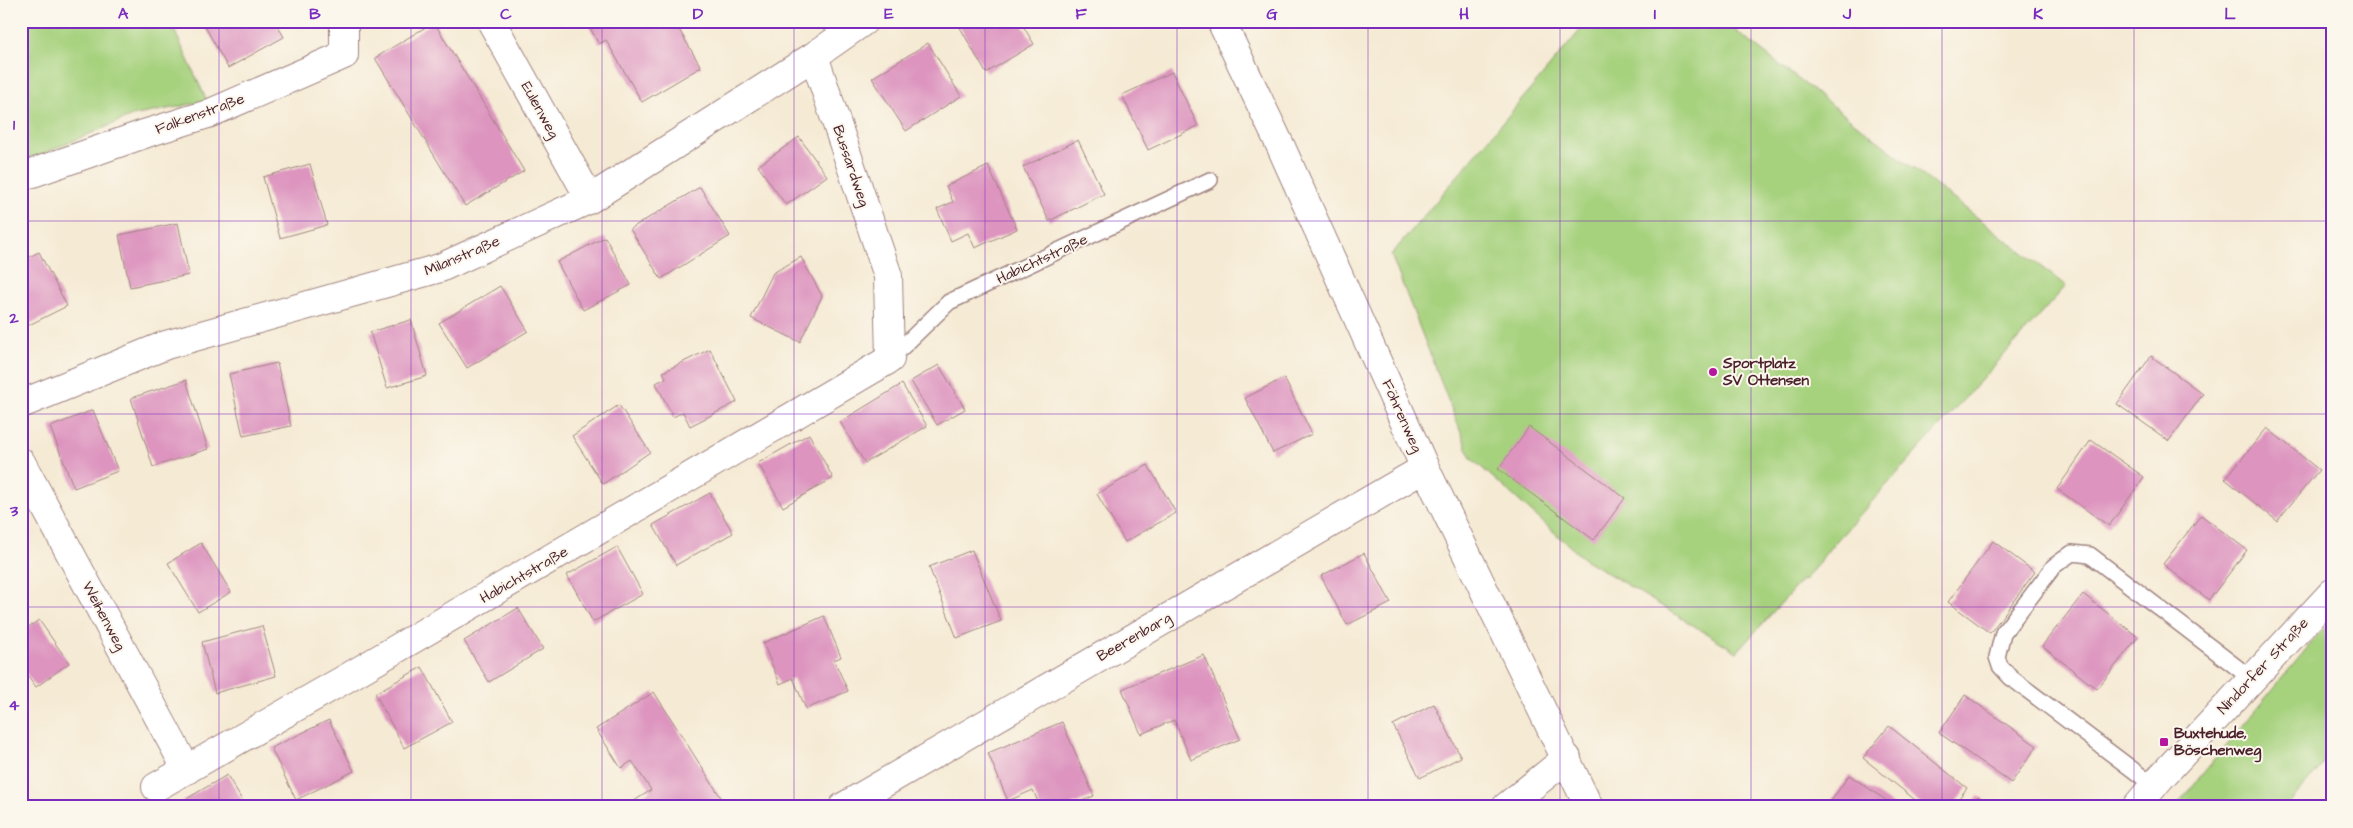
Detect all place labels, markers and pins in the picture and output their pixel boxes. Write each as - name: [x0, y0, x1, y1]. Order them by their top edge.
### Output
- place label: Sportplatz SV Ottensen: [1722, 353, 1809, 391]
- marker: Sportplatz SV Ottensen: [1707, 366, 1719, 378]
- place label: Buxtehude, Böschenweg: [2174, 723, 2261, 763]
- marker: Buxtehude, Böschenweg: [2158, 736, 2170, 748]

